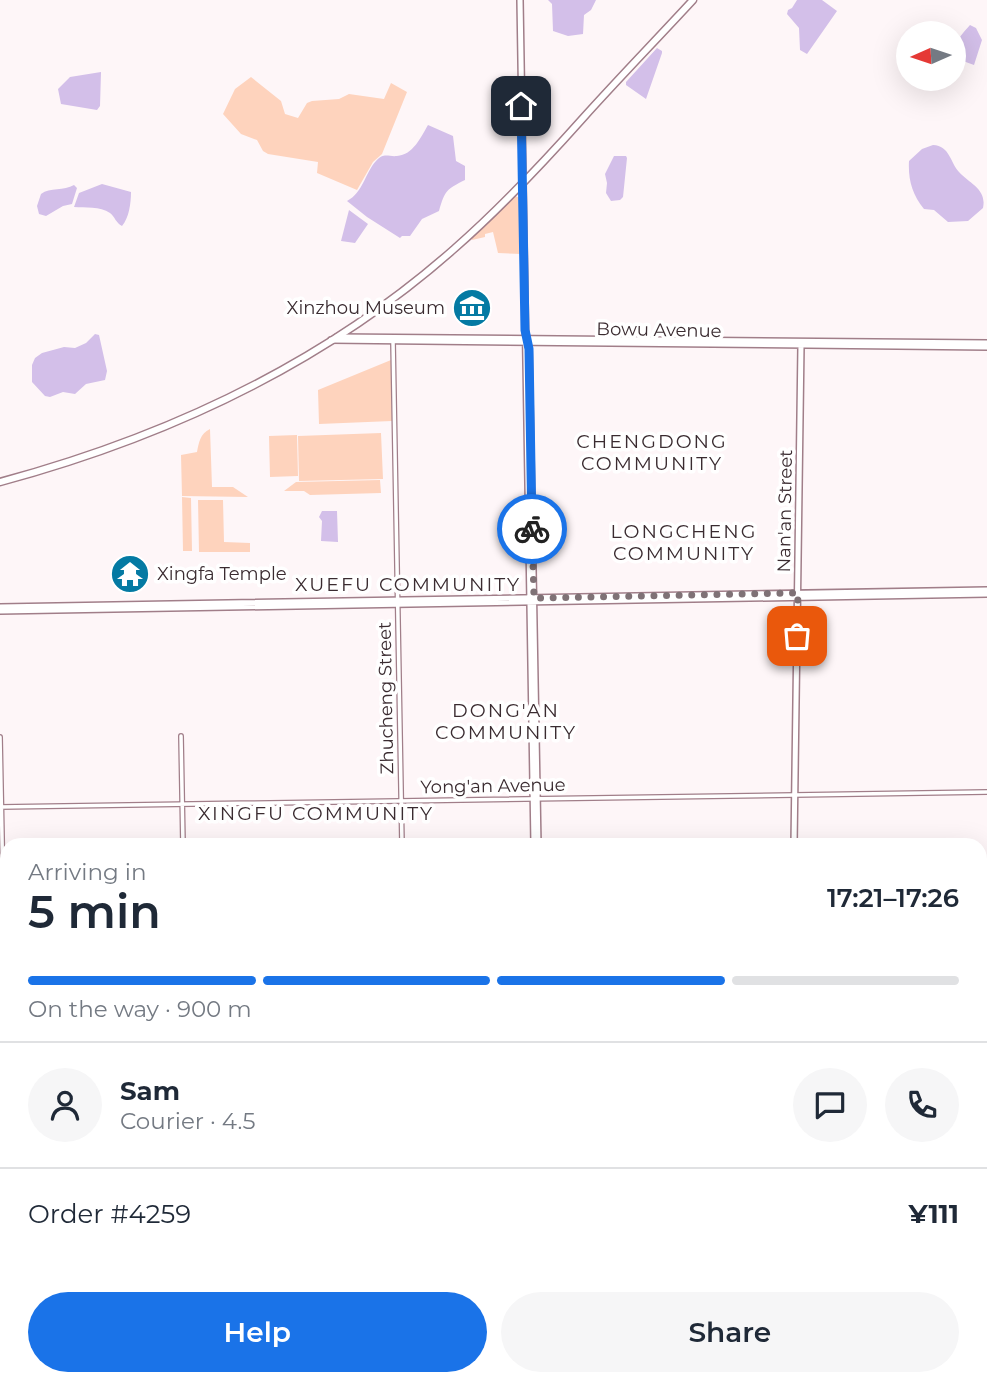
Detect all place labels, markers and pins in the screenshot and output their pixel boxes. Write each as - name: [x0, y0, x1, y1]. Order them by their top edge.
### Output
- pin: [491, 76, 551, 136]
- museum icon: Xinzhou Museum: [451, 287, 493, 329]
- place label: Xinzhou Museum: [287, 297, 445, 319]
- temple icon: Xingfa Temple: [109, 553, 151, 595]
- place label: Xingfa Temple: [157, 563, 287, 585]
- pin: [767, 606, 827, 666]

